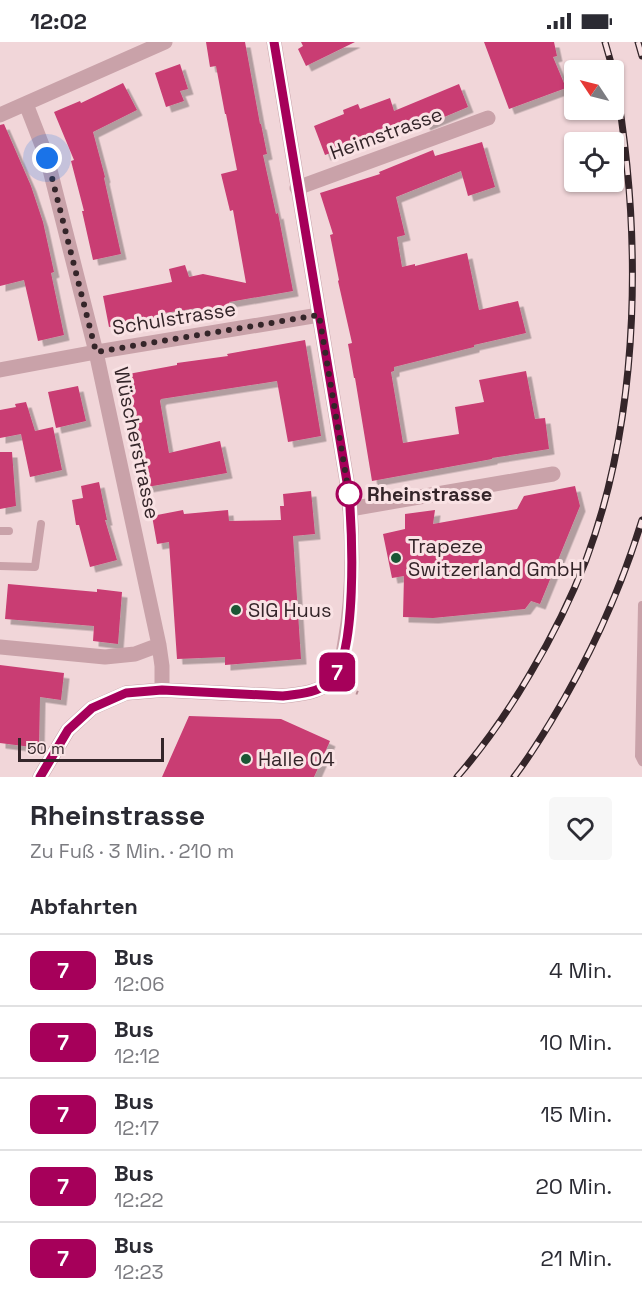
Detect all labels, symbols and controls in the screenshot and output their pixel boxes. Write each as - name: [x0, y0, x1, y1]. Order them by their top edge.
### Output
- text: 12:02: [30, 7, 87, 35]
- north arrow: [564, 60, 624, 120]
- map controls: [564, 60, 624, 192]
- street label: Heimstrasse: [326, 101, 446, 165]
- button: locate: [564, 132, 624, 192]
- your location: [32, 143, 62, 173]
- street label: Schulstrasse: [110, 295, 238, 341]
- street label: Wüscherstrasse: [108, 365, 166, 521]
- marker: Rheinstrasse: [336, 481, 362, 507]
- place label: Rheinstrasse: [367, 481, 492, 507]
- place label: Trapeze Switzerland GmbH: [408, 533, 583, 582]
- marker: Trapeze Switzerland GmbH: [389, 551, 403, 565]
- place label: SIG Huus: [248, 597, 332, 623]
- marker: SIG Huus: [229, 603, 243, 617]
- line badge: 7: [318, 652, 356, 692]
- text: 7: [331, 659, 343, 686]
- scale bar: [18, 735, 164, 762]
- text: 50 m: [27, 738, 65, 759]
- place label: Halle 04: [258, 746, 335, 772]
- marker: Halle 04: [239, 752, 253, 766]
- text: Rheinstrasse: [30, 797, 205, 833]
- button: heart: [549, 797, 612, 860]
- text: Zu Fuß · 3 Min. · 210 m: [30, 838, 234, 864]
- text: Abfahrten: [30, 892, 138, 920]
- text: Bus: [114, 943, 154, 971]
- text: 4 Min.: [549, 956, 612, 984]
- text: 7: [57, 957, 69, 984]
- text: 12:06: [114, 971, 165, 997]
- text: Bus: [114, 1015, 154, 1043]
- text: 10 Min.: [540, 1028, 612, 1056]
- text: 7: [57, 1029, 69, 1056]
- text: 12:12: [114, 1043, 160, 1069]
- text: Bus: [114, 1087, 154, 1115]
- text: 15 Min.: [540, 1100, 612, 1128]
- text: 7: [57, 1101, 69, 1128]
- text: 12:17: [114, 1115, 159, 1141]
- text: Bus: [114, 1159, 154, 1187]
- text: 20 Min.: [536, 1172, 612, 1200]
- text: 7: [57, 1173, 69, 1200]
- text: 12:22: [114, 1187, 164, 1213]
- text: Bus: [114, 1231, 154, 1259]
- text: 21 Min.: [540, 1244, 612, 1272]
- text: 7: [57, 1245, 69, 1272]
- text: 12:23: [114, 1259, 164, 1285]

